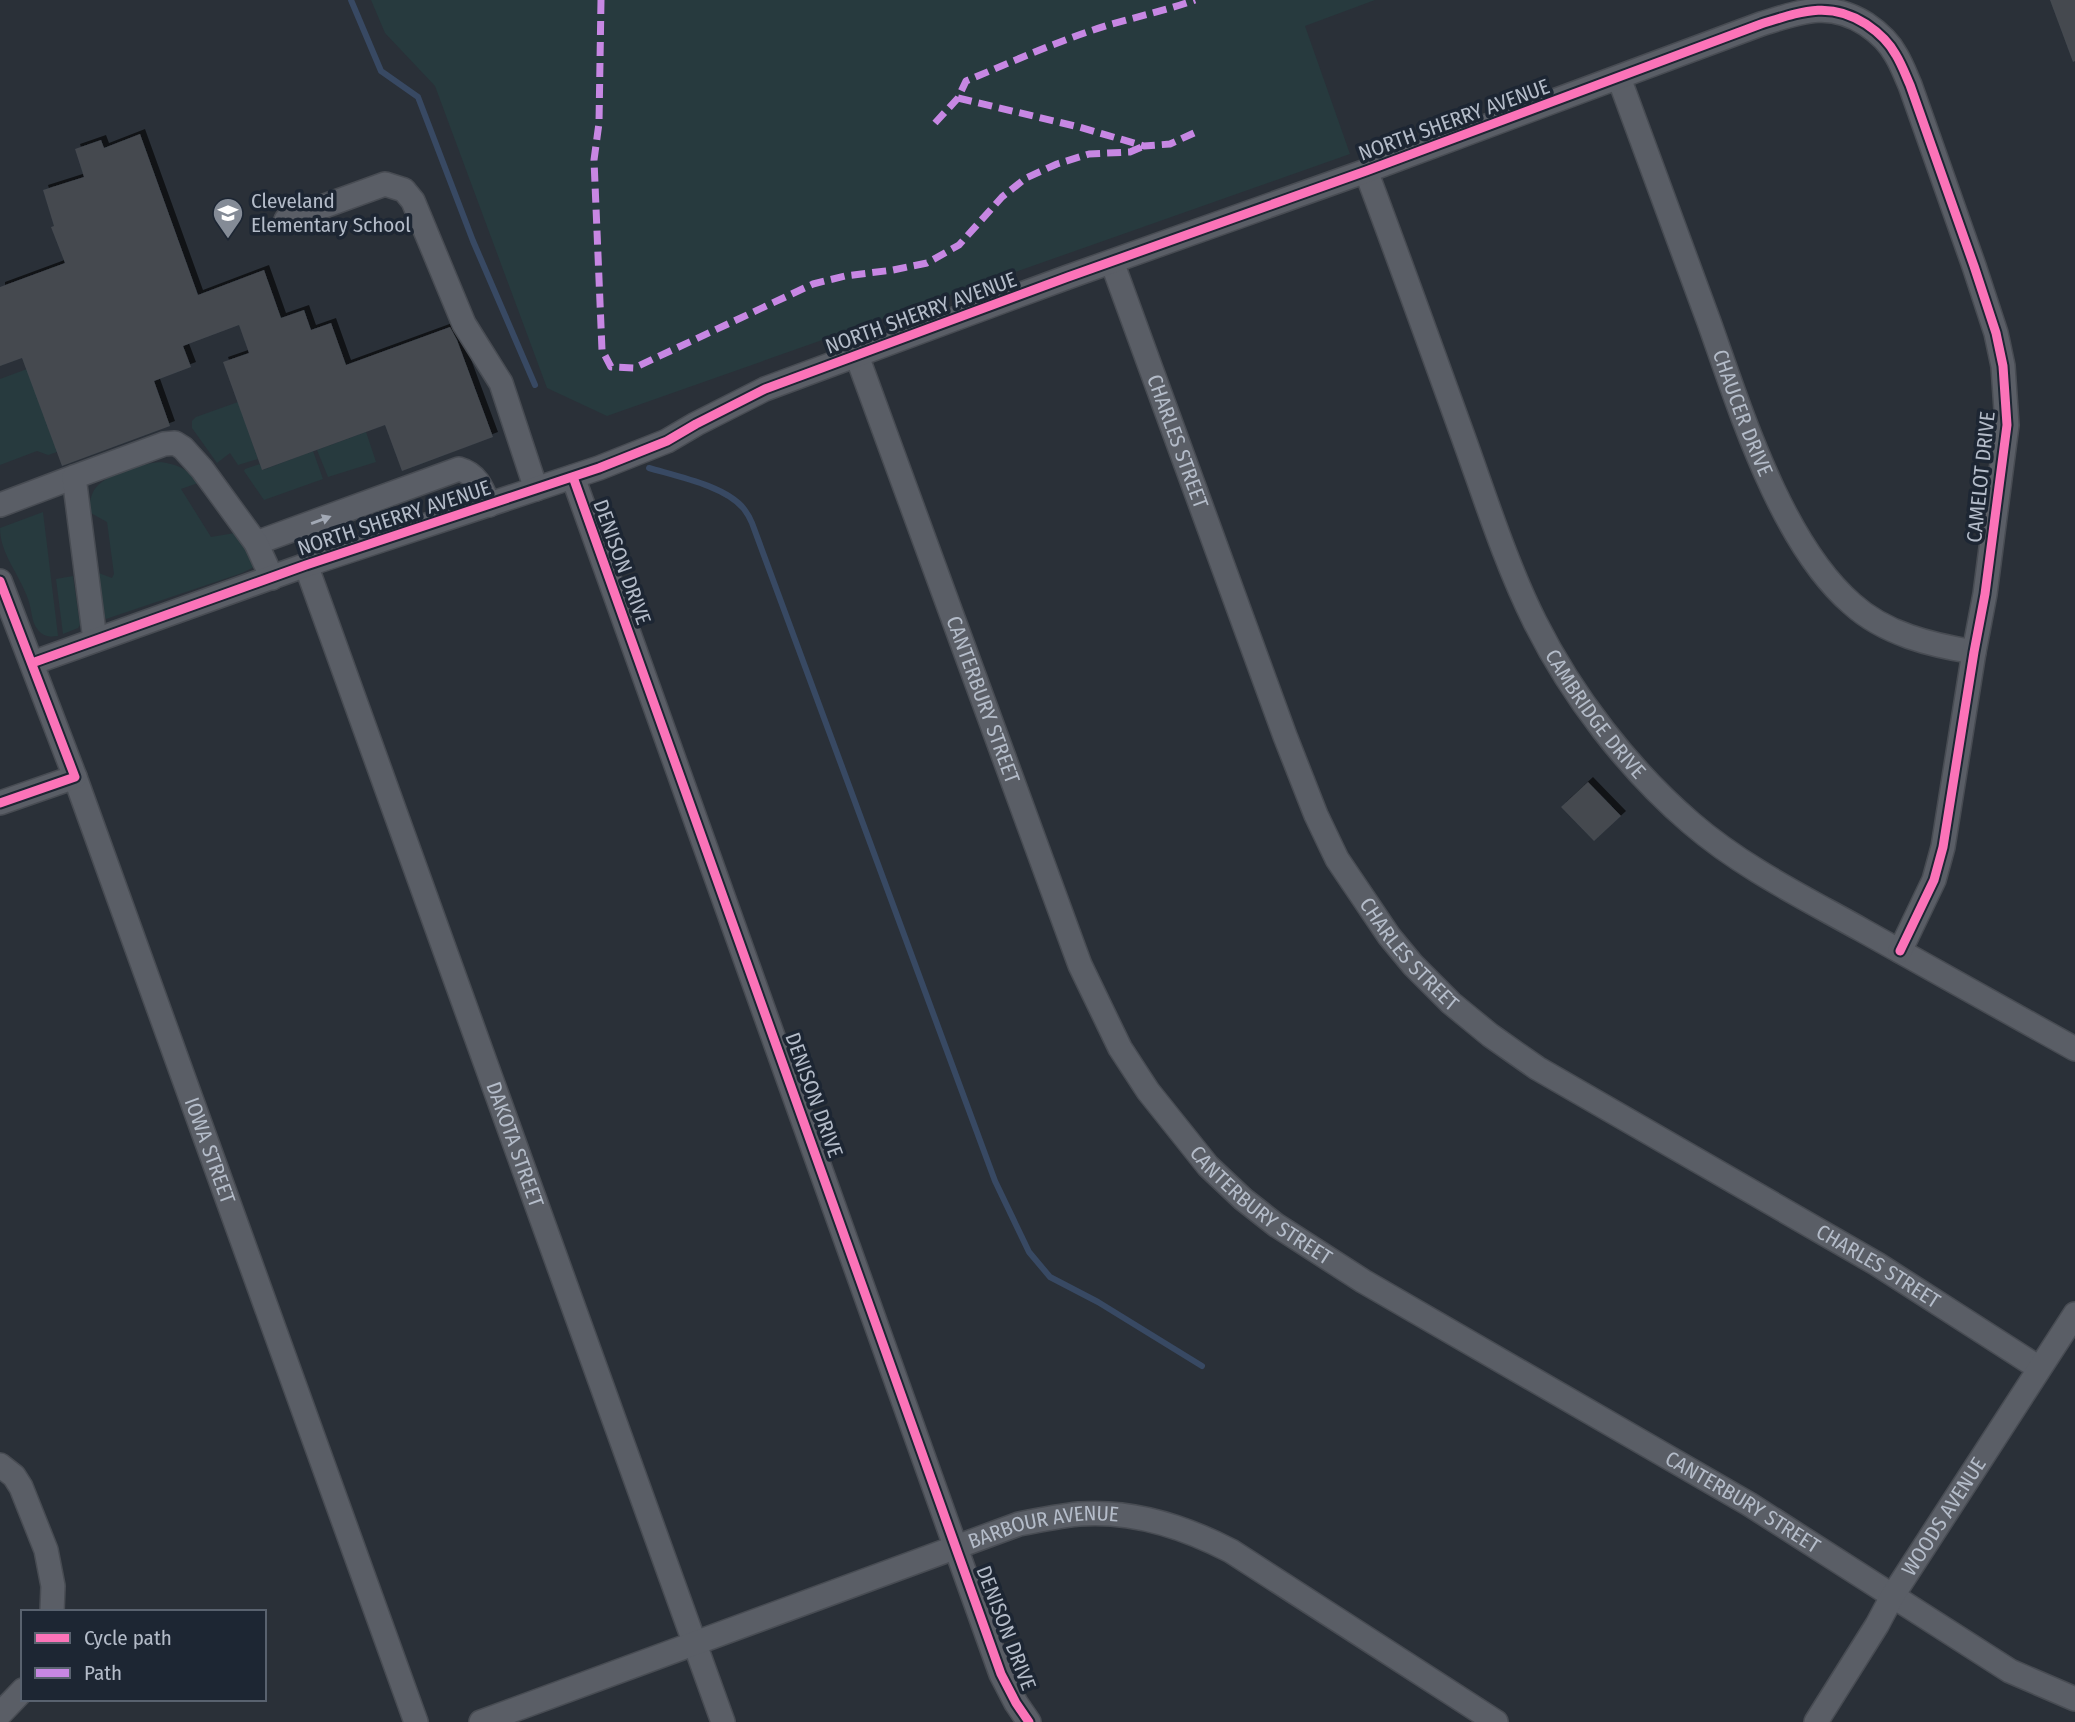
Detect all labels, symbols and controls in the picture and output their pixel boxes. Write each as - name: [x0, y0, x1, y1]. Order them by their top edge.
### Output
- street label: NORTH SHERRY AVENUE: [1355, 73, 1553, 167]
- place label: Cleveland Elementary School: [251, 188, 411, 238]
- school or university icon: Cleveland Elementary School: [211, 196, 245, 240]
- street label: NORTH SHERRY AVENUE: [822, 266, 1020, 360]
- street label: CHAUCER DRIVE: [1707, 346, 1778, 480]
- street label: CHARLES STREET: [1141, 371, 1214, 512]
- street label: CAMELOT DRIVE: [1961, 410, 2001, 544]
- street label: NORTH SHERRY AVENUE: [294, 474, 494, 561]
- street label: DENISON DRIVE: [587, 496, 657, 628]
- one-way arrow: [310, 514, 331, 525]
- street label: CANTERBURY STREET: [940, 612, 1025, 787]
- street label: CAMBRIDGE DRIVE: [1539, 645, 1651, 784]
- street label: CHARLES STREET: [1354, 893, 1464, 1017]
- street label: DENISON DRIVE: [779, 1029, 849, 1161]
- street label: DAKOTA STREET: [480, 1078, 549, 1211]
- street label: IOWA STREET: [179, 1094, 241, 1207]
- street label: CANTERBURY STREET: [1184, 1141, 1337, 1271]
- street label: CHARLES STREET: [1811, 1219, 1945, 1314]
- street label: CANTERBURY STREET: [1661, 1445, 1825, 1559]
- street label: WOODS AVENUE: [1896, 1452, 1992, 1581]
- street label: BARBOUR AVENUE: [965, 1500, 1120, 1555]
- street label: DENISON DRIVE: [970, 1562, 1042, 1694]
- legend: [21, 1610, 266, 1701]
- text: Cycle path: [84, 1625, 172, 1651]
- text: Path: [84, 1660, 122, 1686]

